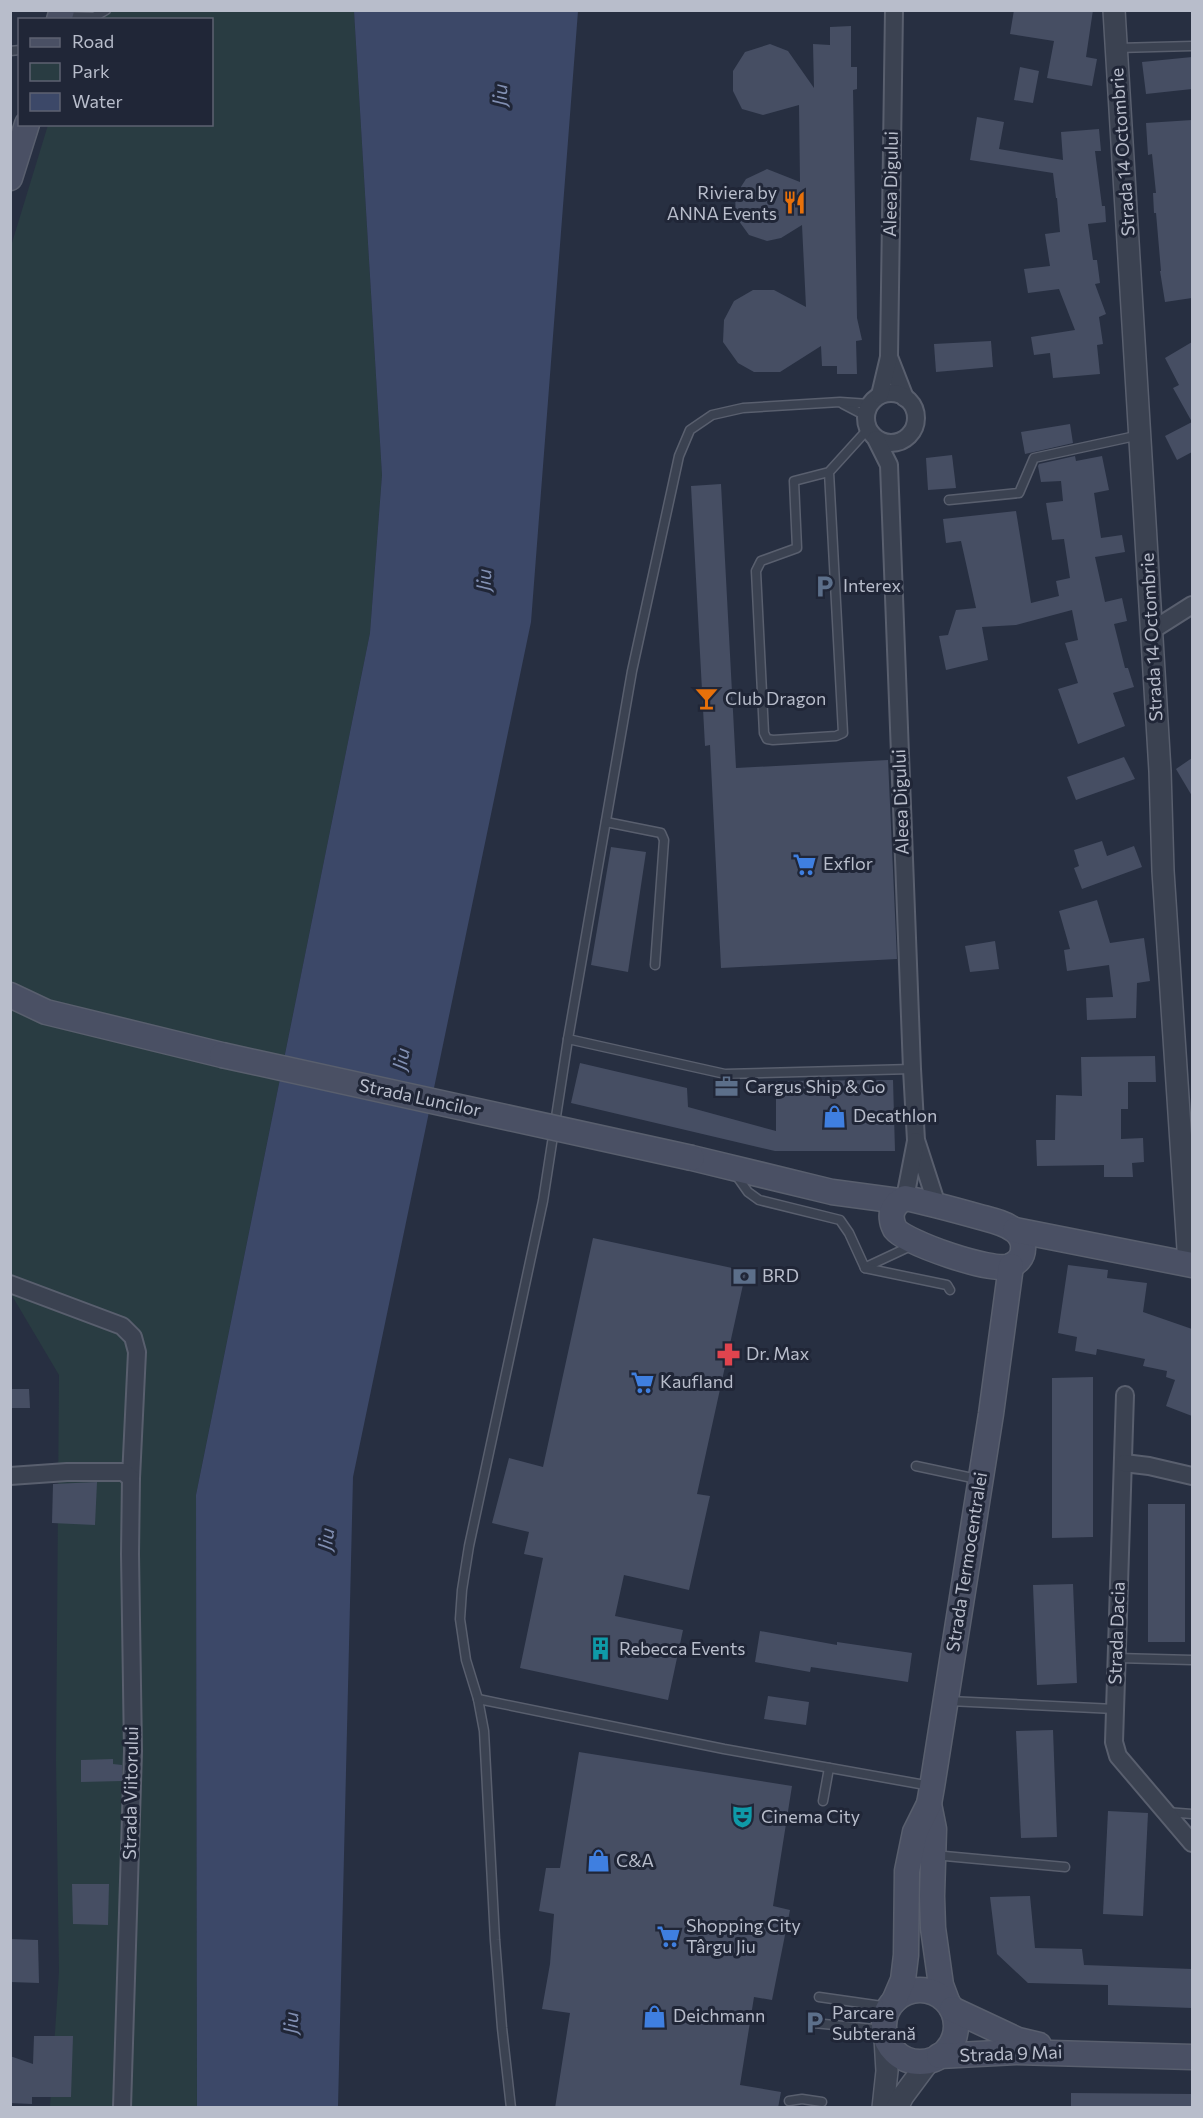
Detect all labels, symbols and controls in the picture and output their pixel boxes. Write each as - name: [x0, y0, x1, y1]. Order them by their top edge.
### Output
- legend: [18, 18, 213, 126]
- text: Road: [72, 30, 114, 52]
- text: Park: [72, 60, 110, 82]
- street label: Strada 14 Octombrie: [1105, 67, 1139, 237]
- water label: Jiu: [487, 83, 511, 108]
- text: Water: [72, 90, 123, 112]
- street label: Aleea Digului: [878, 131, 902, 237]
- place label: Riviera by ANNA Events: [667, 181, 777, 224]
- restaurant icon: Riviera by ANNA Events: [782, 190, 808, 216]
- street label: Strada 14 Octombrie: [1136, 552, 1166, 722]
- water label: Jiu: [471, 568, 495, 593]
- parking icon: Interex: [812, 573, 838, 599]
- place label: Interex: [843, 574, 901, 596]
- bar icon: Club Dragon: [694, 686, 720, 712]
- place label: Club Dragon: [725, 687, 826, 709]
- street label: Aleea Digului: [887, 749, 913, 855]
- supermarket icon: Exflor: [792, 851, 818, 877]
- place label: Exflor: [823, 852, 873, 874]
- water label: Jiu: [386, 1046, 414, 1074]
- street label: Strada Luncilor: [357, 1073, 483, 1121]
- office icon: Cargus Ship & Go: [714, 1074, 740, 1100]
- place label: Cargus Ship & Go: [745, 1075, 886, 1097]
- shop icon: Decathlon: [822, 1103, 848, 1129]
- place label: Decathlon: [853, 1104, 937, 1126]
- bank icon: BRD: [731, 1263, 757, 1289]
- place label: BRD: [762, 1264, 799, 1286]
- pharmacy icon: Dr. Max: [715, 1341, 741, 1367]
- place label: Dr. Max: [746, 1342, 810, 1364]
- supermarket icon: Kaufland: [629, 1369, 655, 1395]
- place label: Kaufland: [660, 1370, 733, 1392]
- street label: Strada Termocentralei: [941, 1470, 991, 1653]
- water label: Jiu: [311, 1526, 338, 1553]
- street label: Strada Dacia: [1103, 1581, 1129, 1685]
- building icon: Rebecca Events: [588, 1636, 614, 1662]
- place label: Rebecca Events: [619, 1637, 745, 1659]
- street label: Strada Viitorului: [118, 1726, 142, 1860]
- theatre icon: Cinema City: [730, 1804, 756, 1830]
- place label: Cinema City: [761, 1805, 860, 1827]
- shop icon: C&A: [585, 1848, 611, 1874]
- place label: C&A: [616, 1849, 654, 1871]
- place label: Shopping City Târgu Jiu: [686, 1914, 801, 1957]
- supermarket icon: Shopping City Târgu Jiu: [655, 1923, 681, 1949]
- place label: Parcare Subterană: [832, 2001, 916, 2044]
- shop icon: Deichmann: [642, 2003, 668, 2029]
- place label: Deichmann: [673, 2004, 765, 2026]
- parking icon: Parcare Subterană: [801, 2010, 827, 2036]
- water label: Jiu: [278, 2011, 302, 2036]
- street label: Strada 9 Mai: [959, 2040, 1063, 2066]

